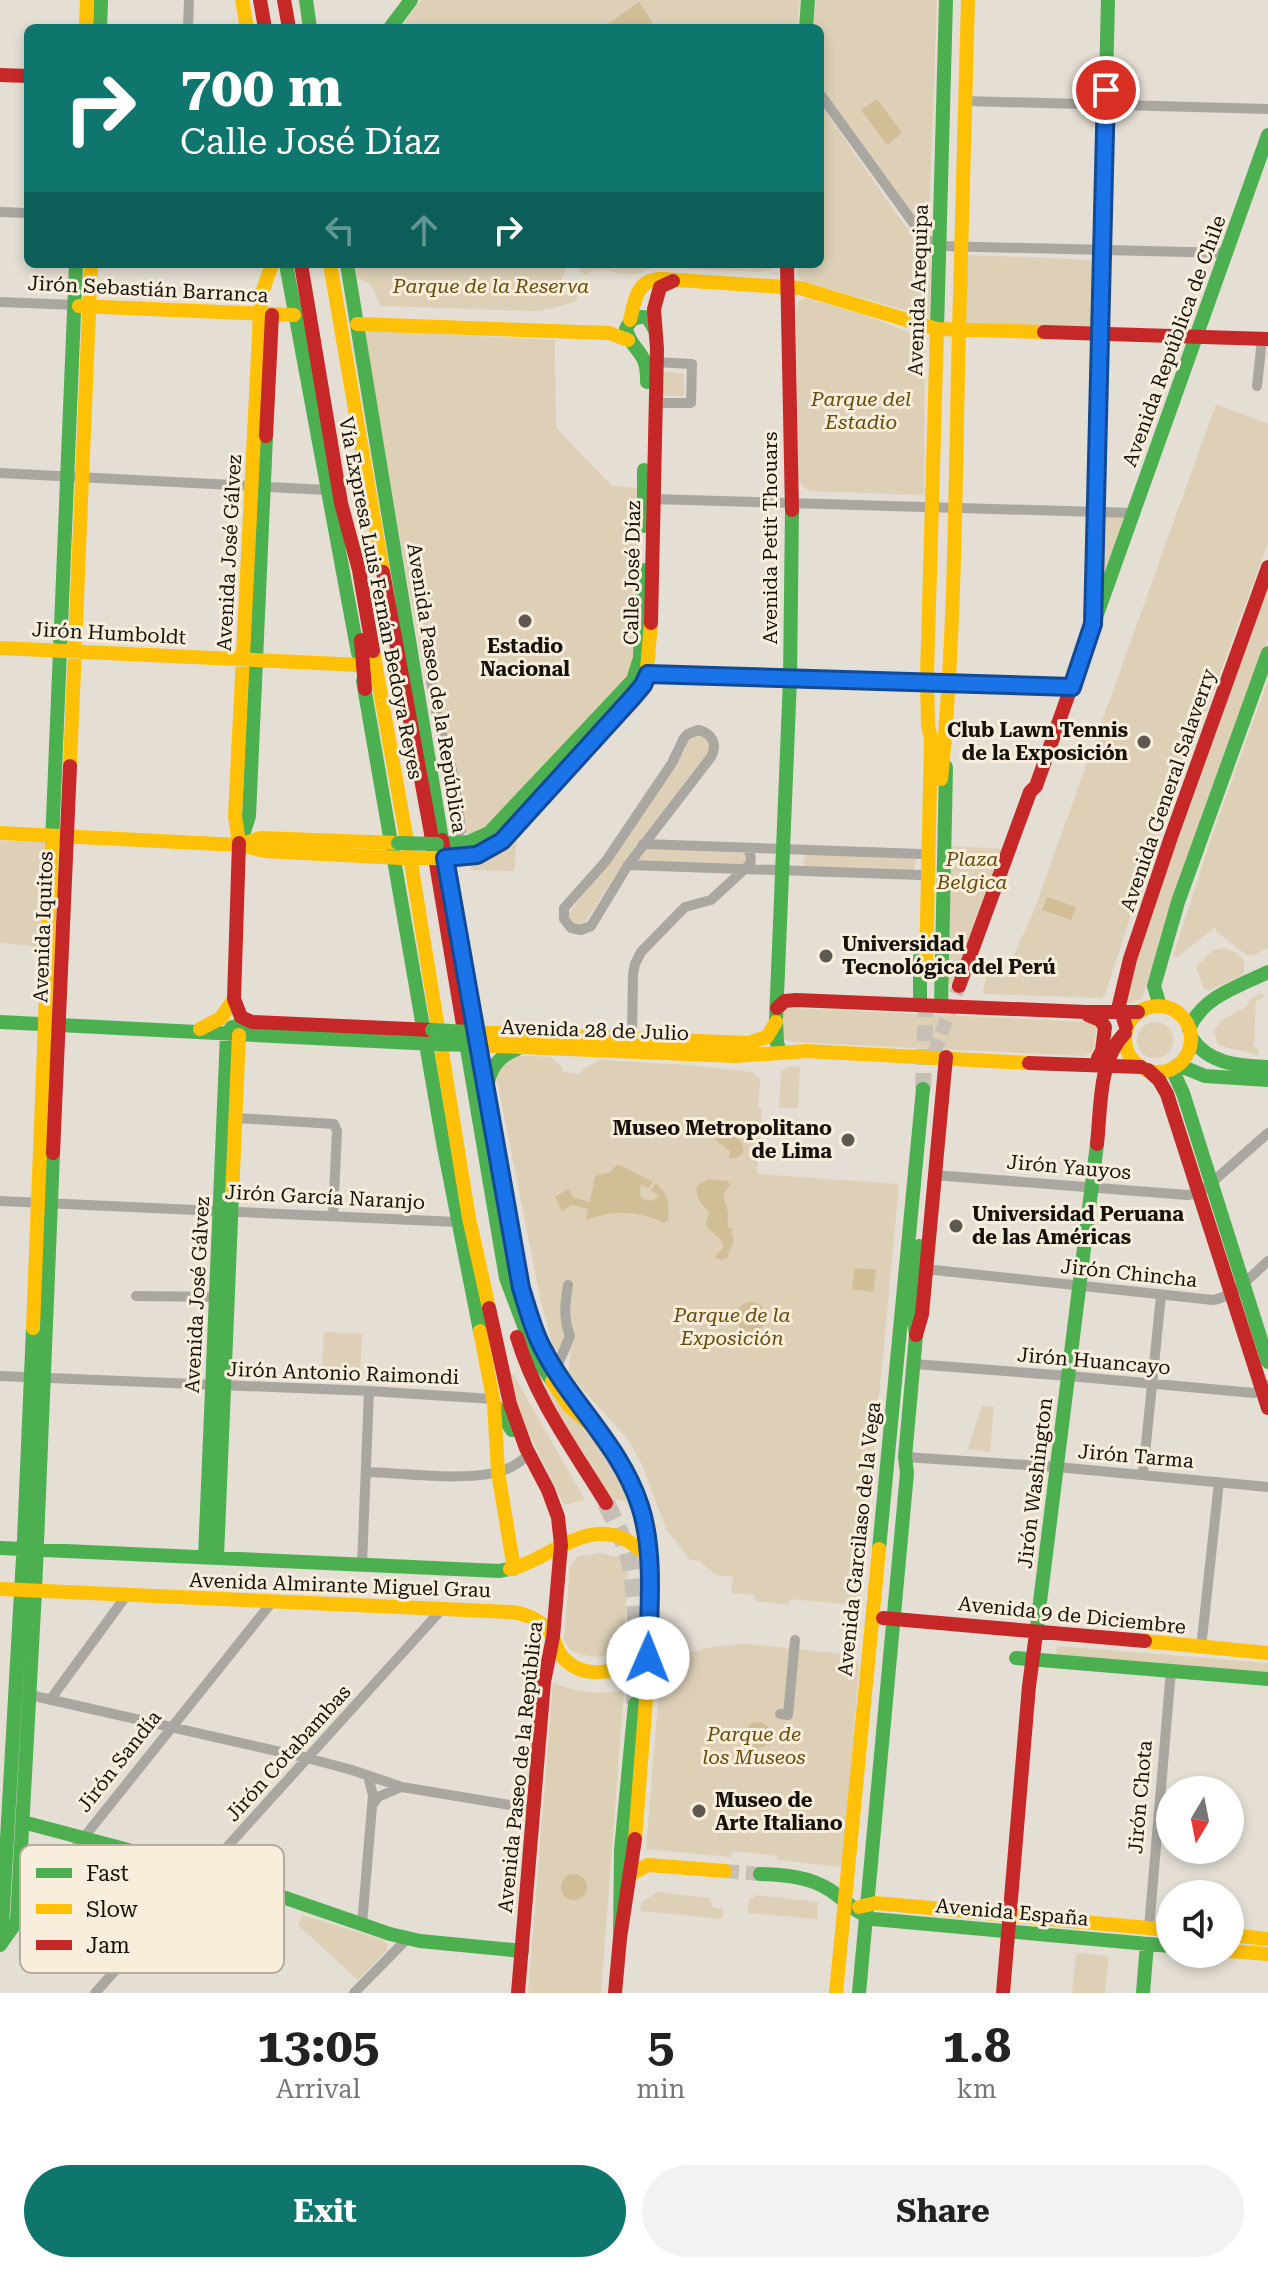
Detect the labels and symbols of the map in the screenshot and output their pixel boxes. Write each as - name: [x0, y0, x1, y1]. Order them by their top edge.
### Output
- pin: [1072, 56, 1140, 124]
- street label: Avenida Arequipa: [903, 204, 933, 376]
- street label: Avenida República de Chile: [1117, 212, 1231, 470]
- street label: Jirón Sebastián Barranca: [27, 271, 269, 307]
- park label: Parque de la Reserva: [392, 274, 589, 298]
- park label: Parque del Estadio: [810, 387, 911, 434]
- street label: Vía Expresa Luis Fernán Bedoya Reyes: [334, 415, 428, 781]
- street label: Avenida Petit Thouars: [758, 432, 782, 644]
- street label: Avenida José Gálvez: [212, 454, 246, 652]
- street label: Calle José Díaz: [619, 501, 645, 645]
- street label: Avenida Paseo de la República: [402, 541, 472, 835]
- marker: Estadio Nacional: [516, 612, 534, 630]
- street label: Jirón Humboldt: [31, 617, 187, 649]
- place label: Estadio Nacional: [480, 634, 570, 681]
- street label: Avenida General Salaverry: [1115, 665, 1221, 915]
- place label: Club Lawn Tennis de la Exposición: [947, 718, 1129, 765]
- marker: Club Lawn Tennis de la Exposición: [1135, 733, 1153, 751]
- park label: Plaza Belgica: [936, 847, 1007, 894]
- street label: Avenida Iquitos: [28, 851, 58, 1003]
- place label: Universidad Tecnológica del Perú: [842, 932, 1056, 979]
- marker: Universidad Tecnológica del Perú: [817, 947, 835, 965]
- street label: Avenida 28 de Julio: [501, 1015, 689, 1045]
- place label: Museo Metropolitano de Lima: [613, 1116, 832, 1163]
- marker: Museo Metropolitano de Lima: [839, 1131, 857, 1149]
- street label: Jirón Yauyos: [1006, 1150, 1132, 1184]
- street label: Jirón García Naranjo: [224, 1180, 426, 1214]
- street label: Avenida José Gálvez: [180, 1196, 214, 1394]
- place label: Universidad Peruana de las Américas: [972, 1202, 1184, 1249]
- marker: Universidad Peruana de las Américas: [947, 1217, 965, 1235]
- street label: Jirón Chincha: [1059, 1254, 1199, 1292]
- park label: Parque de la Exposición: [672, 1303, 791, 1350]
- street label: Jirón Huancayo: [1016, 1342, 1172, 1380]
- street label: Jirón Antonio Raimondi: [226, 1357, 460, 1389]
- street label: Jirón Washington: [1013, 1396, 1057, 1570]
- street label: Avenida Garcilaso de la Vega: [833, 1400, 885, 1678]
- street label: Jirón Tarma: [1077, 1439, 1195, 1473]
- street label: Avenida Almirante Miguel Grau: [189, 1568, 492, 1602]
- street label: Avenida 9 de Diciembre: [957, 1591, 1187, 1639]
- position arrow: [606, 1616, 690, 1700]
- street label: Avenida Paseo de la República: [493, 1620, 547, 1914]
- street label: Jirón Cotabambas: [220, 1680, 356, 1826]
- street label: Jirón Sandía: [72, 1705, 166, 1817]
- park label: Parque de los Museos: [702, 1722, 806, 1769]
- street label: Jirón Chota: [1123, 1739, 1157, 1855]
- north arrow: [1156, 1776, 1244, 1864]
- place label: Museo de Arte Italiano: [715, 1788, 843, 1835]
- marker: Museo de Arte Italiano: [690, 1802, 708, 1820]
- legend: [20, 1845, 284, 1973]
- text: Fast: [86, 1861, 129, 1886]
- street label: Avenida España: [935, 1893, 1090, 1931]
- text: Slow: [86, 1897, 139, 1922]
- text: Jam: [86, 1933, 130, 1958]

